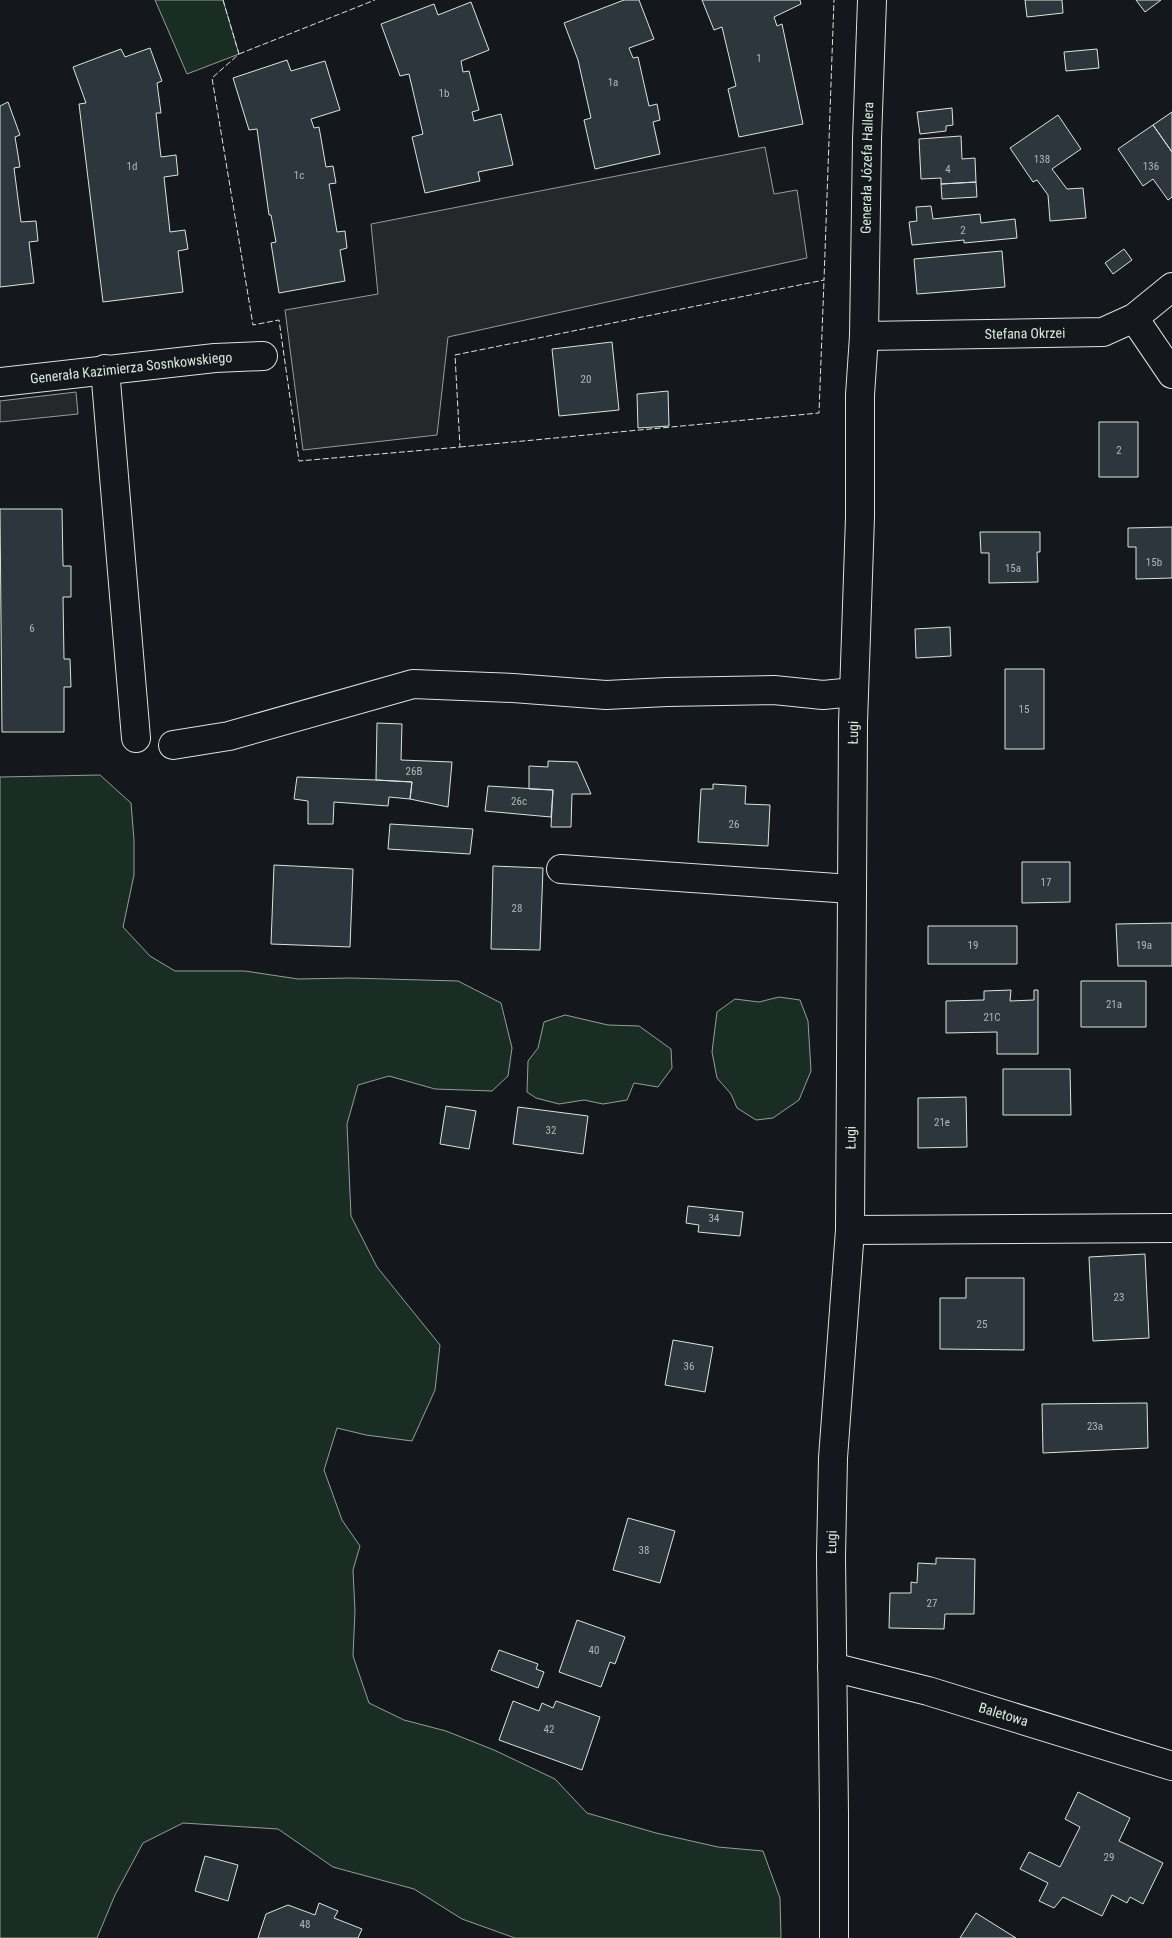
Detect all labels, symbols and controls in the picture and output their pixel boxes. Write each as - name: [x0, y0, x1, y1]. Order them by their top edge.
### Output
- house number: 1: [756, 52, 762, 65]
- house number: 1a: [608, 76, 618, 89]
- house number: 1b: [439, 87, 449, 100]
- street label: Generała Józefa Hallera: [858, 102, 876, 234]
- house number: 138: [1034, 153, 1050, 166]
- house number: 1d: [127, 160, 137, 173]
- house number: 136: [1143, 160, 1159, 173]
- house number: 4: [945, 163, 951, 176]
- house number: 1c: [294, 169, 304, 182]
- house number: 2: [960, 224, 966, 237]
- street label: Stefana Okrzei: [985, 325, 1065, 342]
- street label: Generała Kazimierza Sosnkowskiego: [29, 349, 233, 387]
- house number: 20: [581, 373, 591, 386]
- house number: 2: [1116, 444, 1122, 457]
- house number: 15b: [1146, 556, 1162, 569]
- house number: 15a: [1005, 562, 1021, 575]
- house number: 6: [29, 622, 35, 635]
- house number: 15: [1019, 703, 1029, 716]
- street label: Ługi: [845, 721, 861, 745]
- house number: 26B: [406, 765, 422, 778]
- house number: 26c: [511, 795, 527, 808]
- house number: 26: [729, 818, 739, 831]
- house number: 17: [1041, 876, 1051, 889]
- house number: 28: [512, 902, 522, 915]
- house number: 19: [968, 939, 978, 952]
- house number: 19a: [1136, 939, 1152, 952]
- house number: 21a: [1106, 998, 1122, 1011]
- house number: 21C: [983, 1011, 1001, 1024]
- house number: 21e: [934, 1116, 950, 1129]
- house number: 32: [546, 1124, 556, 1137]
- street label: Ługi: [842, 1126, 859, 1150]
- house number: 34: [709, 1212, 720, 1225]
- house number: 23: [1114, 1291, 1124, 1304]
- house number: 25: [977, 1318, 987, 1331]
- house number: 36: [684, 1360, 694, 1373]
- house number: 23a: [1087, 1420, 1103, 1433]
- street label: Ługi: [823, 1530, 840, 1554]
- house number: 38: [639, 1544, 649, 1557]
- house number: 27: [927, 1597, 937, 1610]
- house number: 40: [589, 1644, 599, 1657]
- street label: Baletowa: [977, 1699, 1030, 1729]
- house number: 42: [544, 1723, 554, 1736]
- house number: 29: [1104, 1851, 1114, 1864]
- house number: 48: [300, 1918, 310, 1931]

